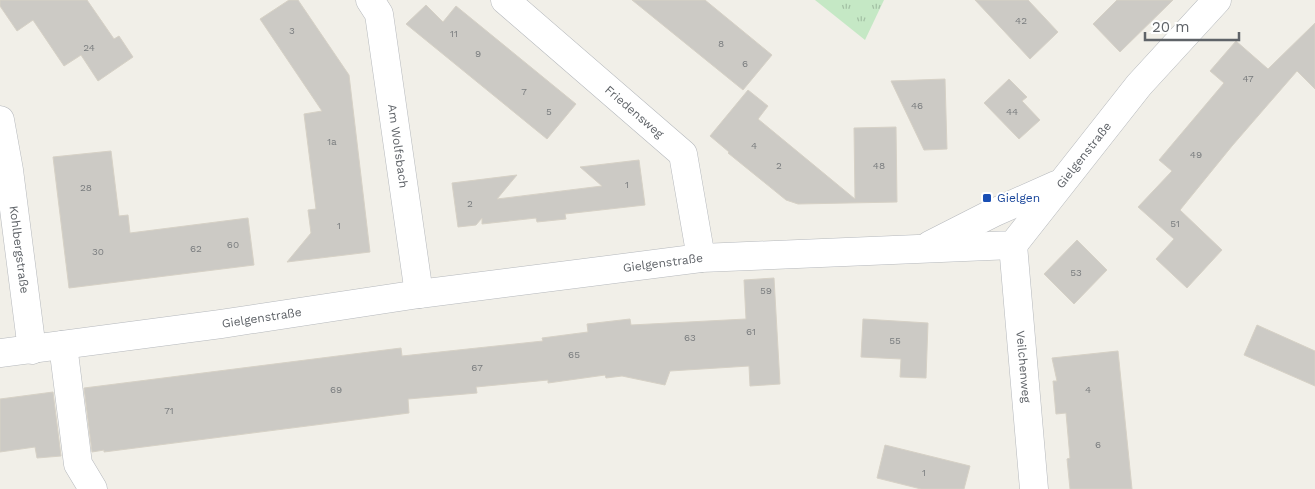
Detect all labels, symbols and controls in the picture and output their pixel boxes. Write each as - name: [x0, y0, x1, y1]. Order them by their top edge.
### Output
- scale bar: [1145, 10, 1239, 42]
- house number: 42: [1015, 15, 1027, 26]
- text: 20 m: [1152, 18, 1190, 36]
- house number: 3: [289, 25, 295, 36]
- house number: 11: [450, 28, 458, 39]
- house number: 8: [718, 38, 724, 49]
- house number: 24: [83, 42, 95, 53]
- house number: 9: [475, 48, 481, 59]
- house number: 6: [742, 58, 748, 69]
- house number: 47: [1242, 73, 1254, 84]
- street label: Friedensweg: [602, 83, 667, 141]
- house number: 7: [521, 86, 527, 97]
- house number: 46: [911, 100, 923, 111]
- street label: Am Wolfsbach: [385, 103, 411, 189]
- house number: 5: [546, 106, 552, 117]
- house number: 44: [1006, 106, 1018, 117]
- street label: Gielgenstraße: [1053, 119, 1114, 191]
- house number: 1a: [327, 136, 337, 147]
- house number: 4: [751, 140, 757, 151]
- house number: 49: [1190, 149, 1202, 160]
- house number: 2: [776, 160, 782, 171]
- house number: 48: [873, 160, 885, 171]
- house number: 1: [625, 179, 629, 190]
- house number: 28: [80, 182, 92, 193]
- place label: Gielgen: [997, 191, 1040, 205]
- marker: Gielgen: [981, 192, 993, 204]
- house number: 2: [467, 198, 473, 209]
- street label: Kohlbergstraße: [7, 205, 32, 294]
- house number: 51: [1170, 218, 1180, 229]
- house number: 1: [337, 220, 341, 231]
- house number: 60: [227, 239, 239, 250]
- house number: 62: [190, 243, 202, 254]
- house number: 30: [92, 246, 104, 257]
- street label: Gielgenstraße: [622, 251, 704, 275]
- house number: 53: [1070, 267, 1082, 278]
- house number: 59: [760, 285, 772, 296]
- street label: Gielgenstraße: [221, 305, 303, 331]
- house number: 61: [746, 326, 756, 337]
- street label: Veilchenweg: [1013, 330, 1034, 404]
- house number: 63: [684, 332, 696, 343]
- house number: 55: [889, 335, 901, 346]
- house number: 65: [568, 349, 580, 360]
- house number: 67: [471, 362, 483, 373]
- house number: 69: [330, 384, 342, 395]
- house number: 4: [1085, 384, 1091, 395]
- house number: 71: [164, 405, 174, 416]
- house number: 6: [1095, 439, 1101, 450]
- house number: 1: [922, 467, 926, 478]

